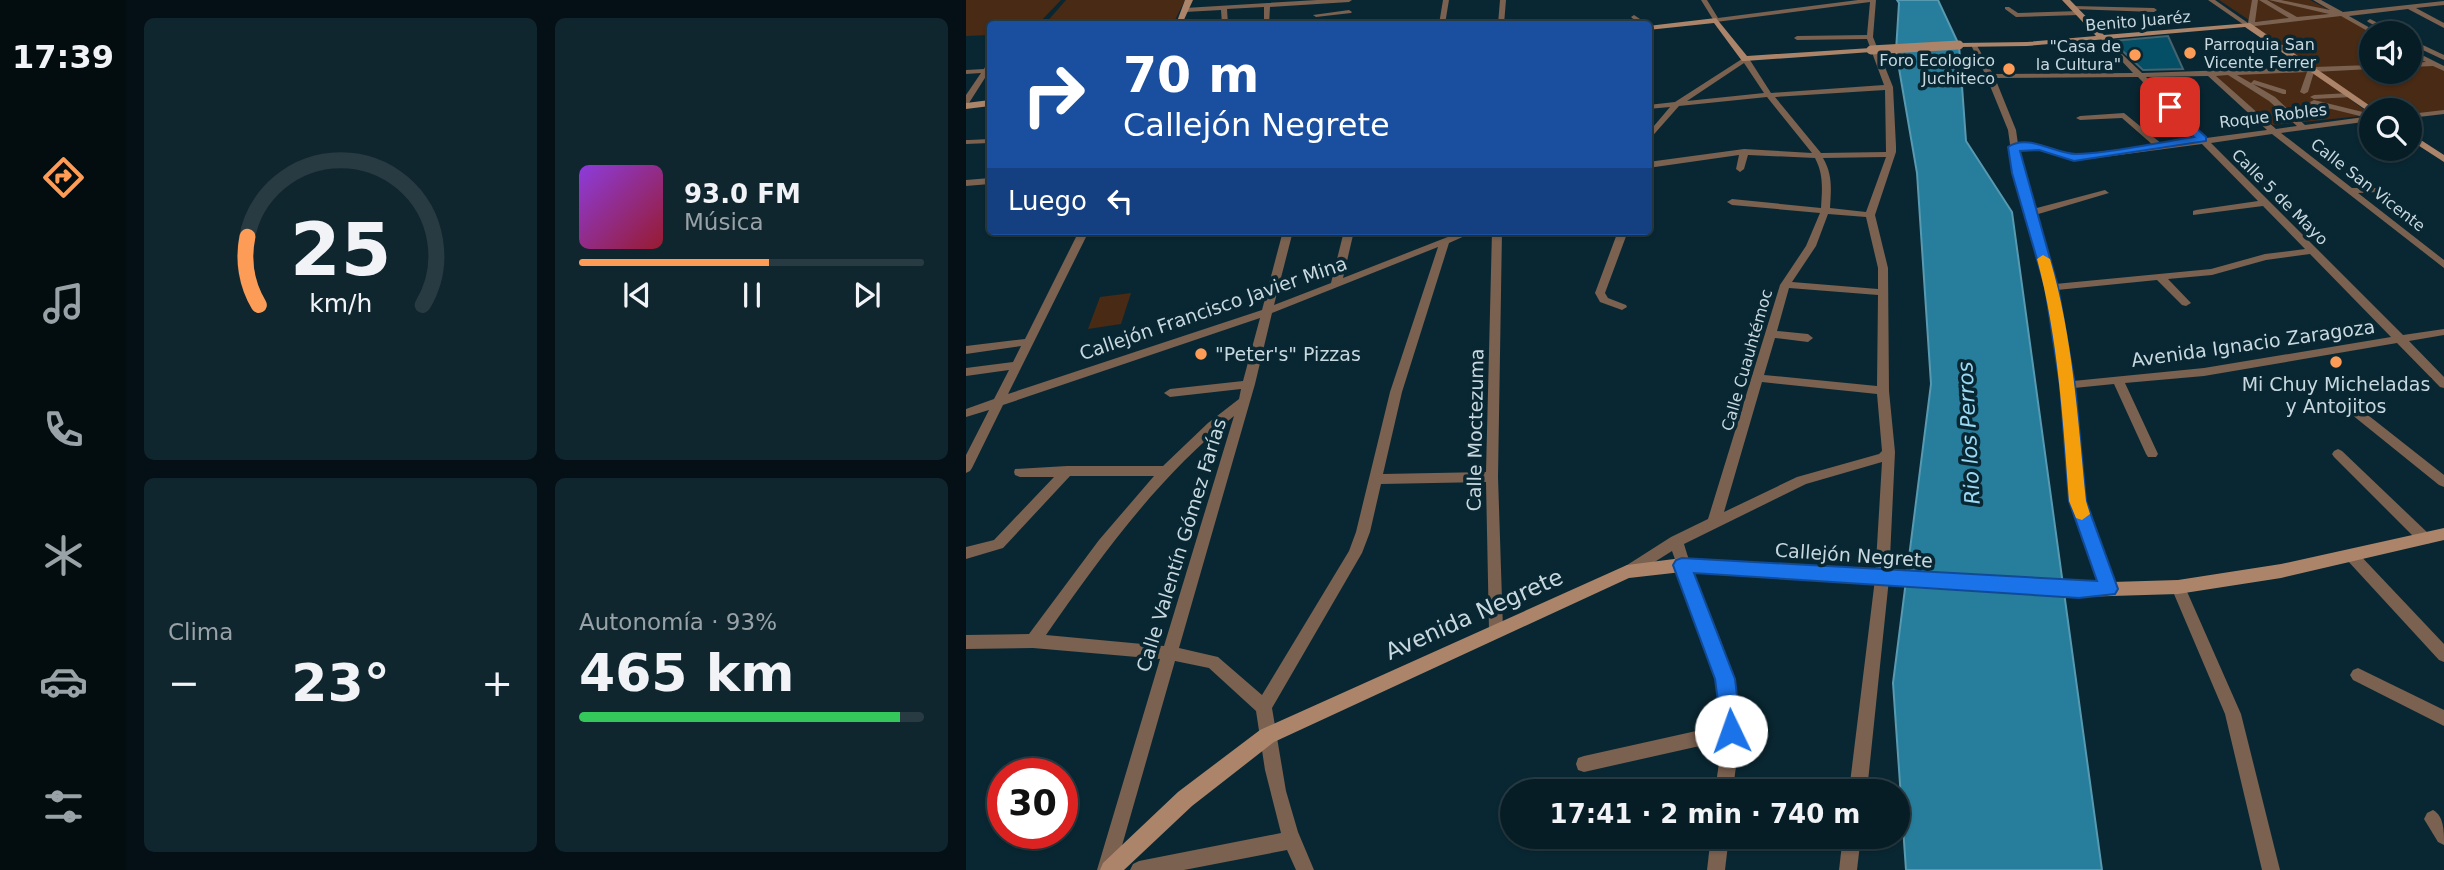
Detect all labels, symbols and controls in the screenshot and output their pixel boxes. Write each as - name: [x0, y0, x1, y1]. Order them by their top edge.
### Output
- street label: Benito Juaréz: [2085, 7, 2191, 35]
- map controls: [2359, 21, 2422, 161]
- button: sound: [2359, 21, 2422, 84]
- place label: Parroquia San Vicente Ferrer: [2204, 35, 2317, 72]
- place label: "Casa de la Cultura": [2036, 37, 2121, 74]
- text: 17:39: [12, 38, 114, 76]
- marker: Parroquia San Vicente Ferrer: [2182, 45, 2198, 61]
- text: 70 m: [1123, 47, 1259, 104]
- marker: "Casa de la Cultura": [2127, 47, 2143, 63]
- icon: right: [1008, 49, 1099, 140]
- place label: Foro Ecologico Juchiteco: [1879, 51, 1995, 88]
- marker: Foro Ecologico Juchiteco: [2001, 61, 2017, 77]
- pin: [2140, 77, 2200, 137]
- icon: arrive: [2151, 88, 2189, 126]
- button: search: [2359, 98, 2422, 161]
- street label: Roque Robles: [2218, 100, 2328, 132]
- text: Callejón Negrete: [1123, 106, 1390, 144]
- street label: Calle San Vicente: [2307, 134, 2429, 236]
- street label: Calle 5 de Mayo: [2228, 145, 2332, 249]
- icon: directions: [39, 153, 88, 202]
- text: 93.0 FM: [684, 179, 801, 209]
- icon: left: [1101, 182, 1139, 220]
- text: Luego: [1008, 186, 1087, 216]
- text: 25: [290, 208, 391, 293]
- text: Música: [684, 209, 764, 235]
- street label: Callejón Francisco Javier Mina: [1076, 252, 1350, 364]
- icon: previous: [618, 276, 656, 314]
- icon: pause: [733, 276, 771, 314]
- icon: next: [848, 276, 886, 314]
- icon: music: [39, 279, 88, 328]
- street label: Calle Cuauhtémoc: [1718, 287, 1776, 433]
- text: km/h: [309, 289, 372, 318]
- street label: Avenida Ignacio Zaragoza: [2130, 315, 2376, 371]
- place label: "Peter's" Pizzas: [1215, 343, 1361, 365]
- marker: "Peter's" Pizzas: [1193, 346, 1209, 362]
- street label: Calle Moctezuma: [1463, 348, 1487, 512]
- marker: Mi Chuy Micheladas y Antojitos: [2328, 354, 2344, 370]
- water label: Rio los Perros: [1953, 361, 1985, 505]
- place label: Mi Chuy Micheladas y Antojitos: [2242, 373, 2430, 417]
- icon: phone: [39, 405, 88, 454]
- street label: Calle Valentín Gómez Farías: [1132, 415, 1230, 675]
- icon: climate: [39, 531, 88, 580]
- street label: Callejón Negrete: [1774, 539, 1934, 571]
- street label: Avenida Negrete: [1381, 563, 1567, 665]
- text: Autonomía · 93%: [579, 609, 777, 635]
- text: Clima: [168, 619, 233, 645]
- text: 465 km: [579, 643, 794, 703]
- text: 23°: [291, 653, 390, 713]
- icon: car: [39, 657, 88, 706]
- text: −: [168, 661, 200, 705]
- text: +: [481, 661, 513, 705]
- position arrow: [1694, 694, 1768, 768]
- speed limit sign: 30: [987, 758, 1078, 849]
- icon: filters: [39, 782, 88, 831]
- text: 17:41 · 2 min · 740 m: [1550, 799, 1860, 829]

